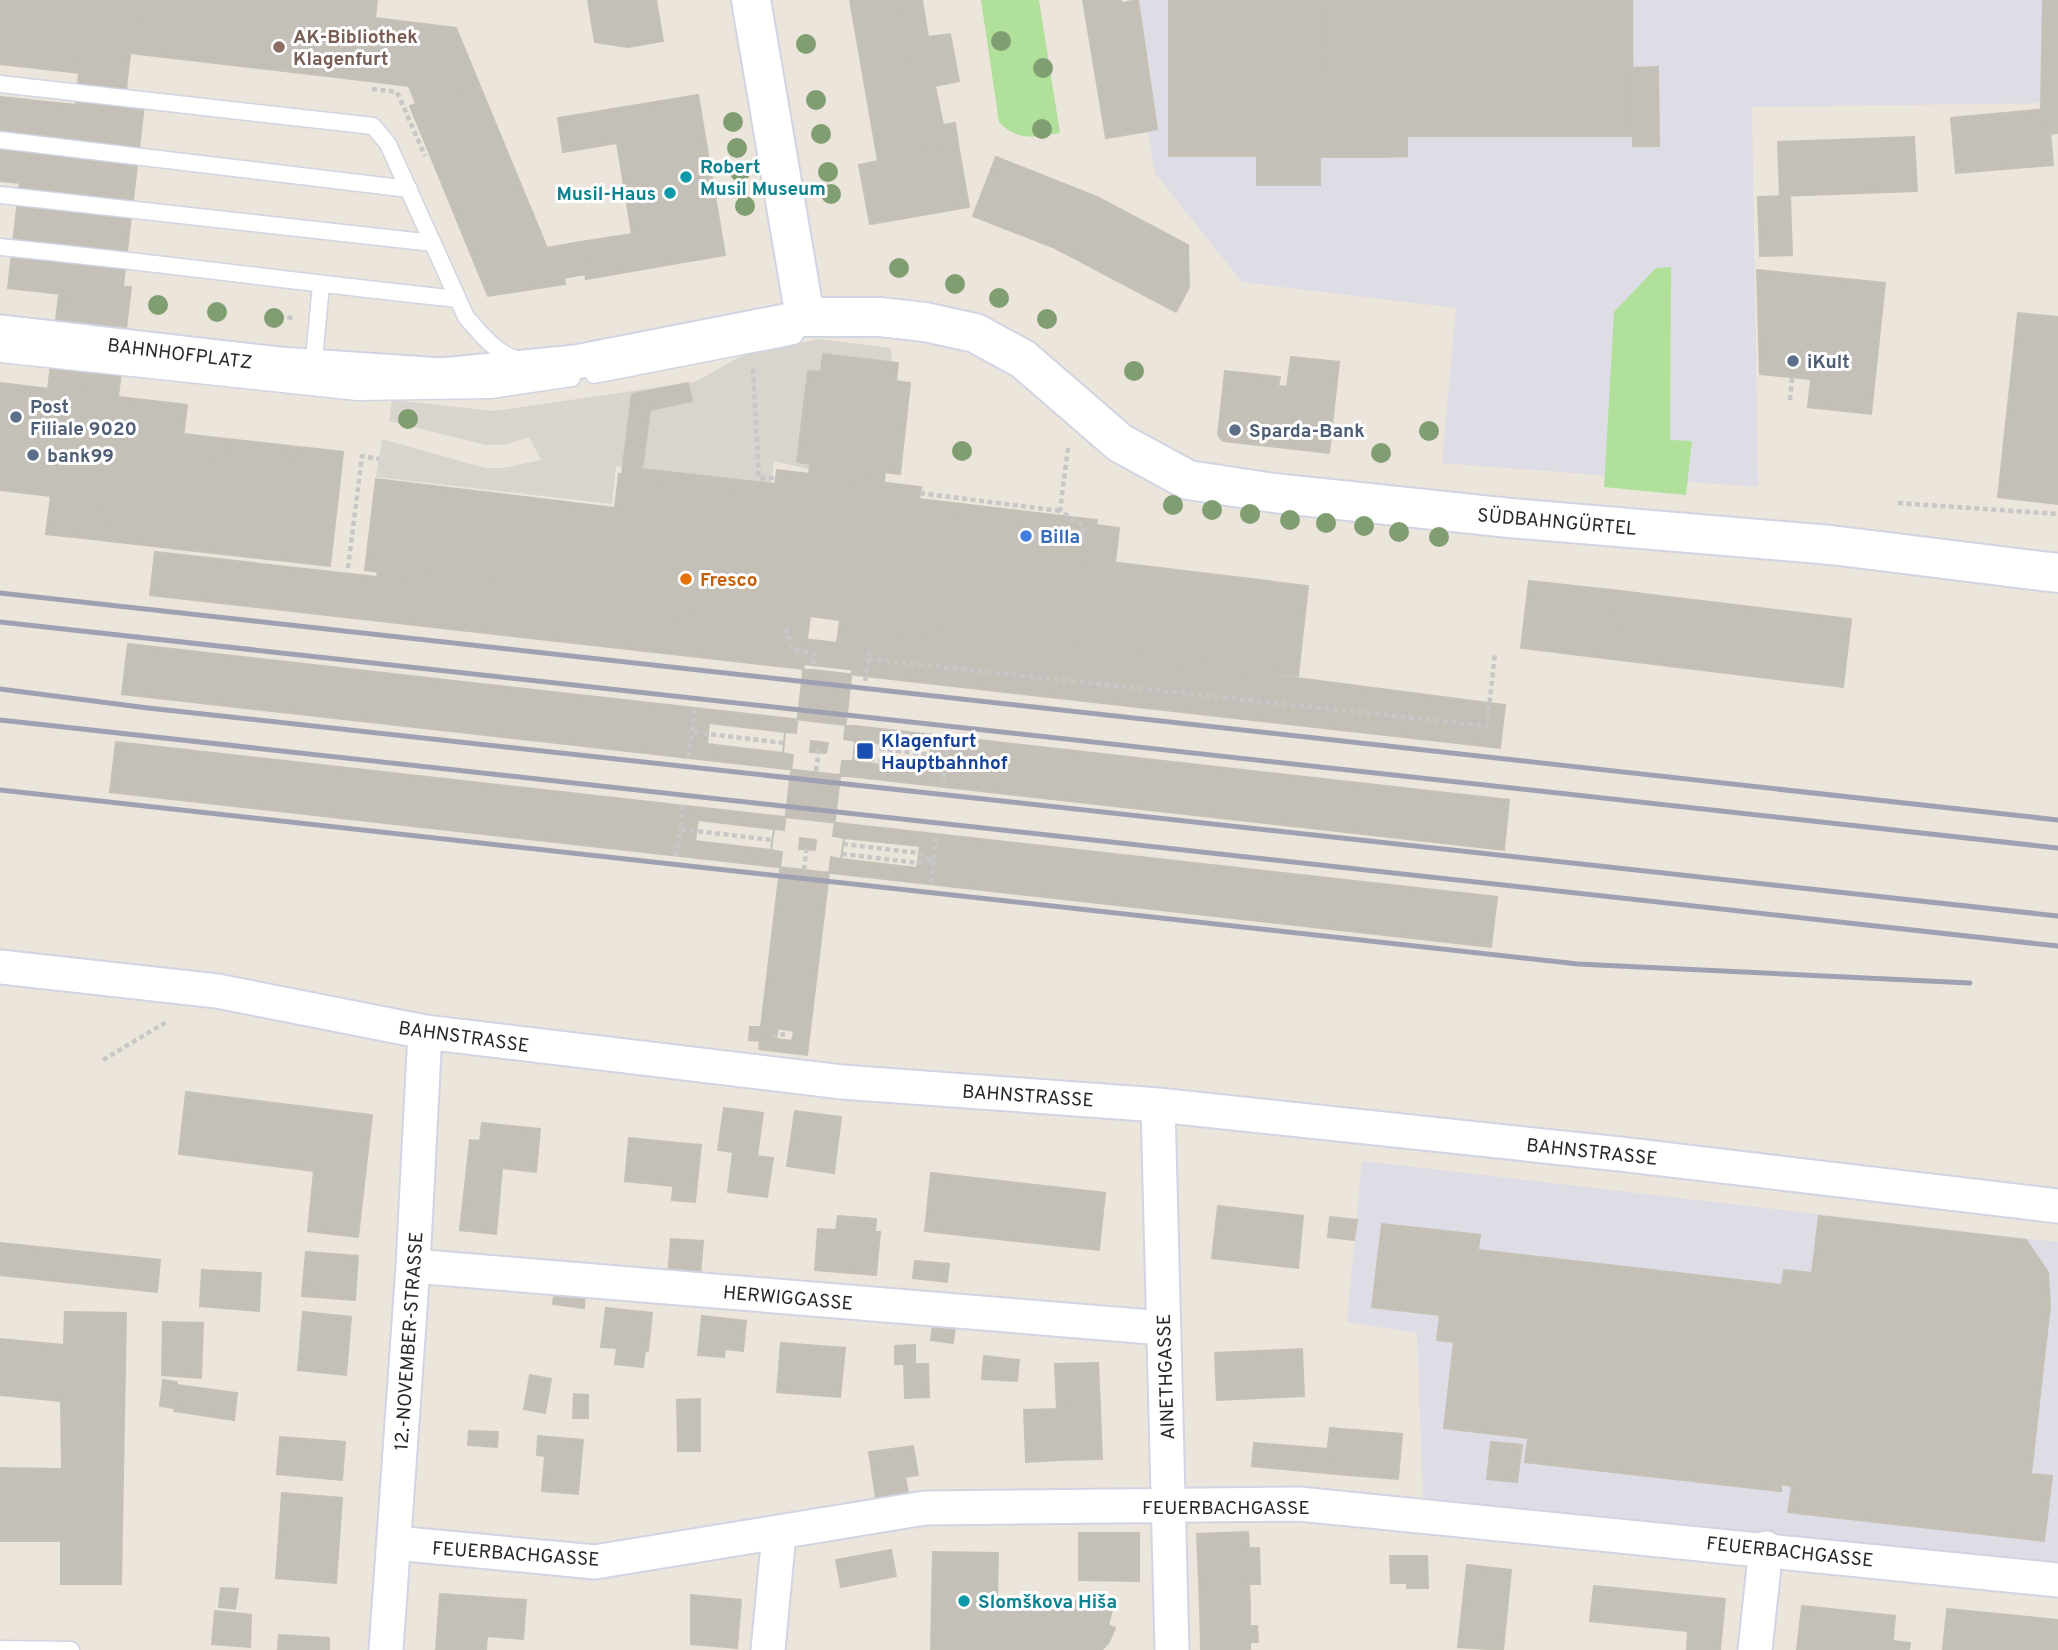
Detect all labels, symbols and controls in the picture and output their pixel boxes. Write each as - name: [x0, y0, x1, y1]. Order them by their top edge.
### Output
- place label: AK-Bibliothek Klagenfurt: [293, 26, 418, 72]
- marker: AK-Bibliothek Klagenfurt: [271, 39, 287, 55]
- place label: Robert Musil Museum: [700, 156, 826, 202]
- marker: Robert Musil Museum: [678, 169, 694, 185]
- place label: Musil-Haus: [556, 183, 656, 207]
- marker: Musil-Haus: [662, 185, 678, 201]
- street label: BAHNHOFPLATZ: [106, 334, 254, 376]
- place label: iKult: [1807, 351, 1850, 375]
- marker: iKult: [1785, 353, 1801, 369]
- place label: Post Filiale 9020: [30, 396, 137, 442]
- marker: Post Filiale 9020: [8, 409, 24, 425]
- place label: Sparda-Bank: [1249, 420, 1365, 444]
- marker: Sparda-Bank: [1227, 422, 1243, 438]
- place label: bank99: [47, 445, 114, 469]
- marker: bank99: [25, 447, 41, 463]
- street label: SÜDBAHNGÜRTEL: [1476, 503, 1638, 542]
- place label: Billa: [1040, 526, 1080, 550]
- marker: Billa: [1018, 528, 1034, 544]
- place label: Fresco: [700, 569, 757, 593]
- marker: Fresco: [678, 571, 694, 587]
- place label: Klagenfurt Hauptbahnhof: [881, 730, 1008, 776]
- marker: Klagenfurt Hauptbahnhof: [855, 741, 875, 761]
- street label: BAHNSTRASSE: [397, 1017, 531, 1059]
- street label: BAHNSTRASSE: [961, 1080, 1095, 1114]
- street label: BAHNSTRASSE: [1525, 1134, 1659, 1172]
- street label: 12.-NOVEMBER-STRASSE: [390, 1231, 430, 1451]
- street label: HERWIGGASSE: [722, 1281, 854, 1317]
- street label: AINETHGASSE: [1153, 1313, 1181, 1440]
- street label: FEUERBACHGASSE: [1142, 1497, 1310, 1521]
- street label: FEUERBACHGASSE: [1705, 1532, 1874, 1574]
- street label: FEUERBACHGASSE: [431, 1537, 600, 1573]
- place label: Slomškova Hiša: [978, 1591, 1117, 1615]
- marker: Slomškova Hiša: [956, 1593, 972, 1609]

